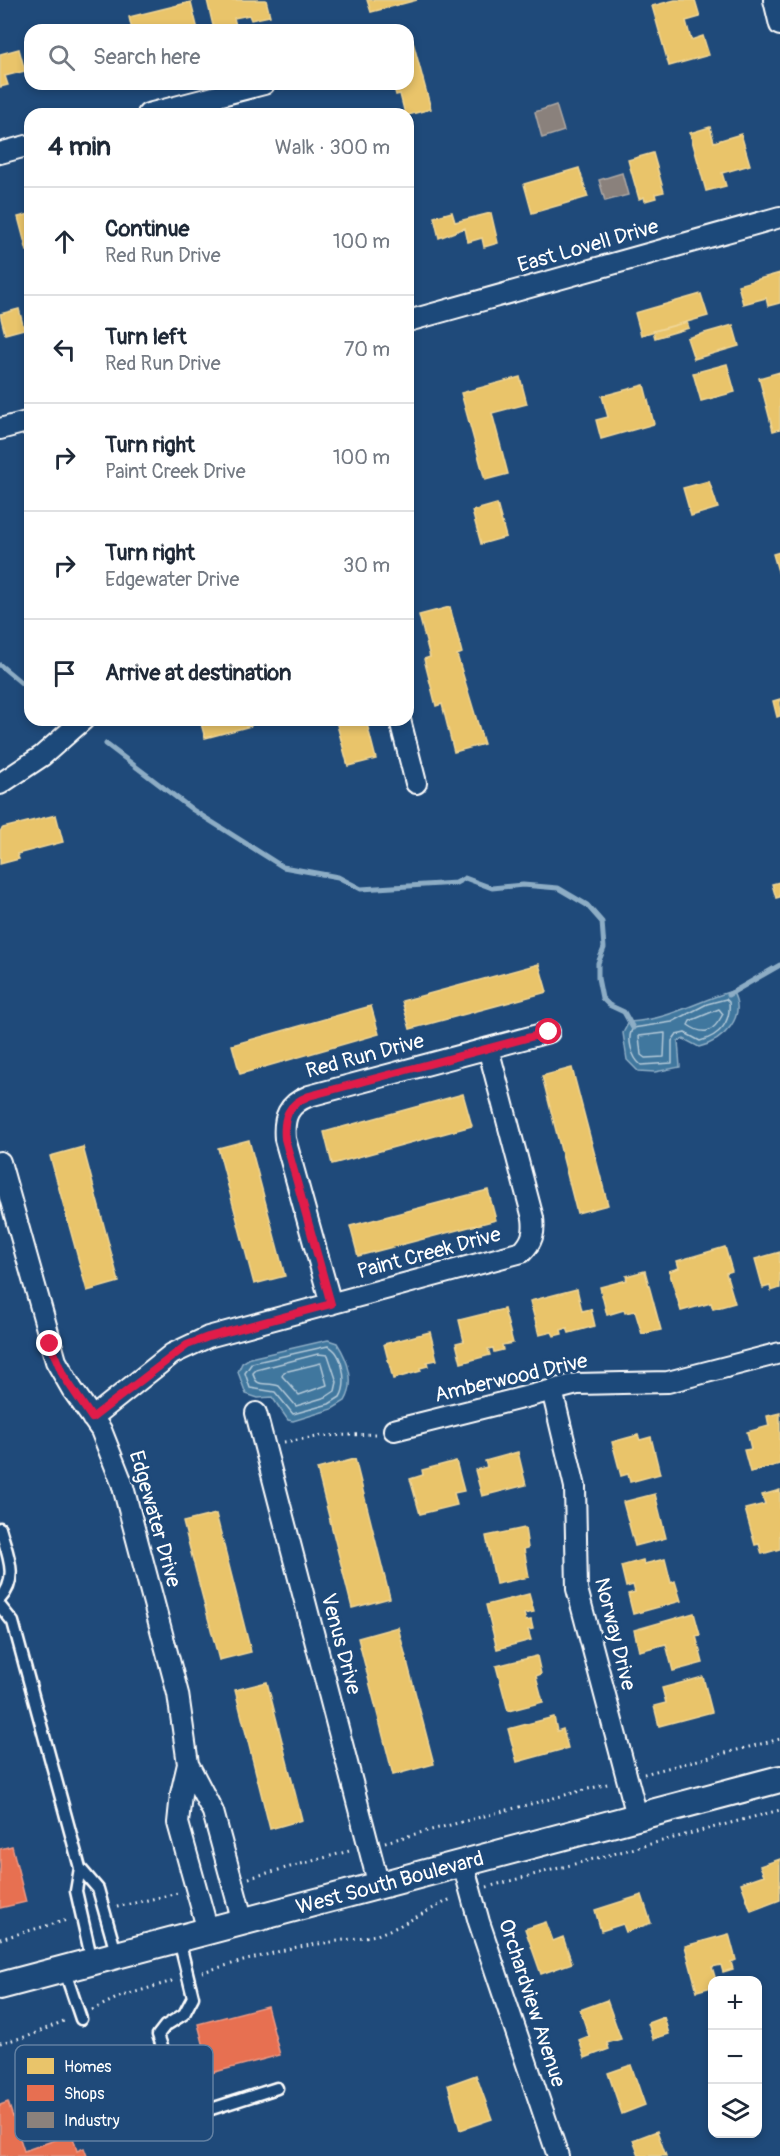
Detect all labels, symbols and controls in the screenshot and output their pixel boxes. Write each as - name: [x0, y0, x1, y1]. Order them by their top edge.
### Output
- search box: [24, 24, 414, 90]
- icon: search: [45, 41, 78, 74]
- text: Search here: [93, 43, 200, 71]
- text: 4 min: [48, 131, 111, 163]
- text: Walk · 300 m: [275, 135, 390, 160]
- street label: East Lovell Drive: [514, 213, 662, 279]
- text: Continue: [105, 215, 189, 243]
- icon: ahead: [48, 225, 81, 258]
- text: 100 m: [333, 229, 390, 254]
- text: Red Run Drive: [105, 243, 221, 268]
- text: Turn left: [105, 323, 187, 351]
- icon: left: [48, 333, 81, 366]
- text: 70 m: [344, 337, 390, 362]
- text: Red Run Drive: [105, 351, 221, 376]
- text: Turn right: [105, 431, 195, 459]
- icon: right: [48, 441, 81, 474]
- text: 100 m: [333, 445, 390, 470]
- text: Paint Creek Drive: [105, 459, 246, 484]
- text: Turn right: [105, 539, 195, 567]
- icon: right: [48, 549, 81, 582]
- text: 30 m: [343, 553, 390, 578]
- text: Edgewater Drive: [105, 567, 239, 592]
- icon: arrive: [48, 657, 81, 690]
- text: Arrive at destination: [105, 659, 291, 687]
- route start: [535, 1018, 561, 1044]
- street label: Red Run Drive: [303, 1027, 428, 1085]
- street label: Paint Creek Drive: [354, 1221, 504, 1285]
- route end: [36, 1330, 62, 1356]
- street label: Amberwood Drive: [432, 1347, 591, 1409]
- street label: Edgewater Drive: [123, 1448, 188, 1591]
- street label: Norway Drive: [588, 1575, 642, 1694]
- street label: Venus Drive: [315, 1590, 368, 1698]
- street label: West South Boulevard: [293, 1845, 487, 1921]
- street label: Orchardview Avenue: [492, 1915, 572, 2091]
- map controls: [708, 1976, 762, 2138]
- button: +: [708, 1976, 762, 2030]
- button: −: [708, 2030, 762, 2084]
- legend: [15, 2045, 213, 2141]
- text: Homes: [64, 2057, 112, 2077]
- text: Shops: [64, 2084, 104, 2104]
- button: layers: [708, 2084, 762, 2138]
- text: Industry: [64, 2111, 120, 2131]

